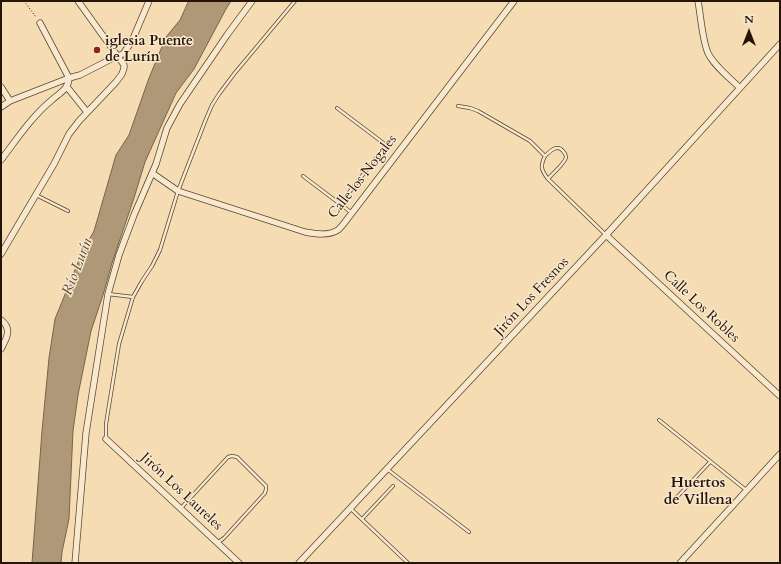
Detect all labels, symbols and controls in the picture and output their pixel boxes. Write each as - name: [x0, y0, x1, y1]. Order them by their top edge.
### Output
- north arrow: [729, 12, 769, 52]
- text: N: [744, 12, 754, 27]
- place label: iglesia Puente de Lurín: [105, 34, 193, 66]
- marker: iglesia Puente de Lurín: [92, 45, 102, 55]
- street label: Calle los Nogales: [325, 132, 401, 222]
- water label: Río Lurín: [59, 236, 97, 298]
- street label: Jirón Los Fresnos: [491, 254, 573, 340]
- street label: Calle Los Robles: [659, 267, 743, 347]
- street label: Jirón Los Laureles: [137, 450, 225, 534]
- district label: Huertos de Villena: [664, 475, 732, 510]

